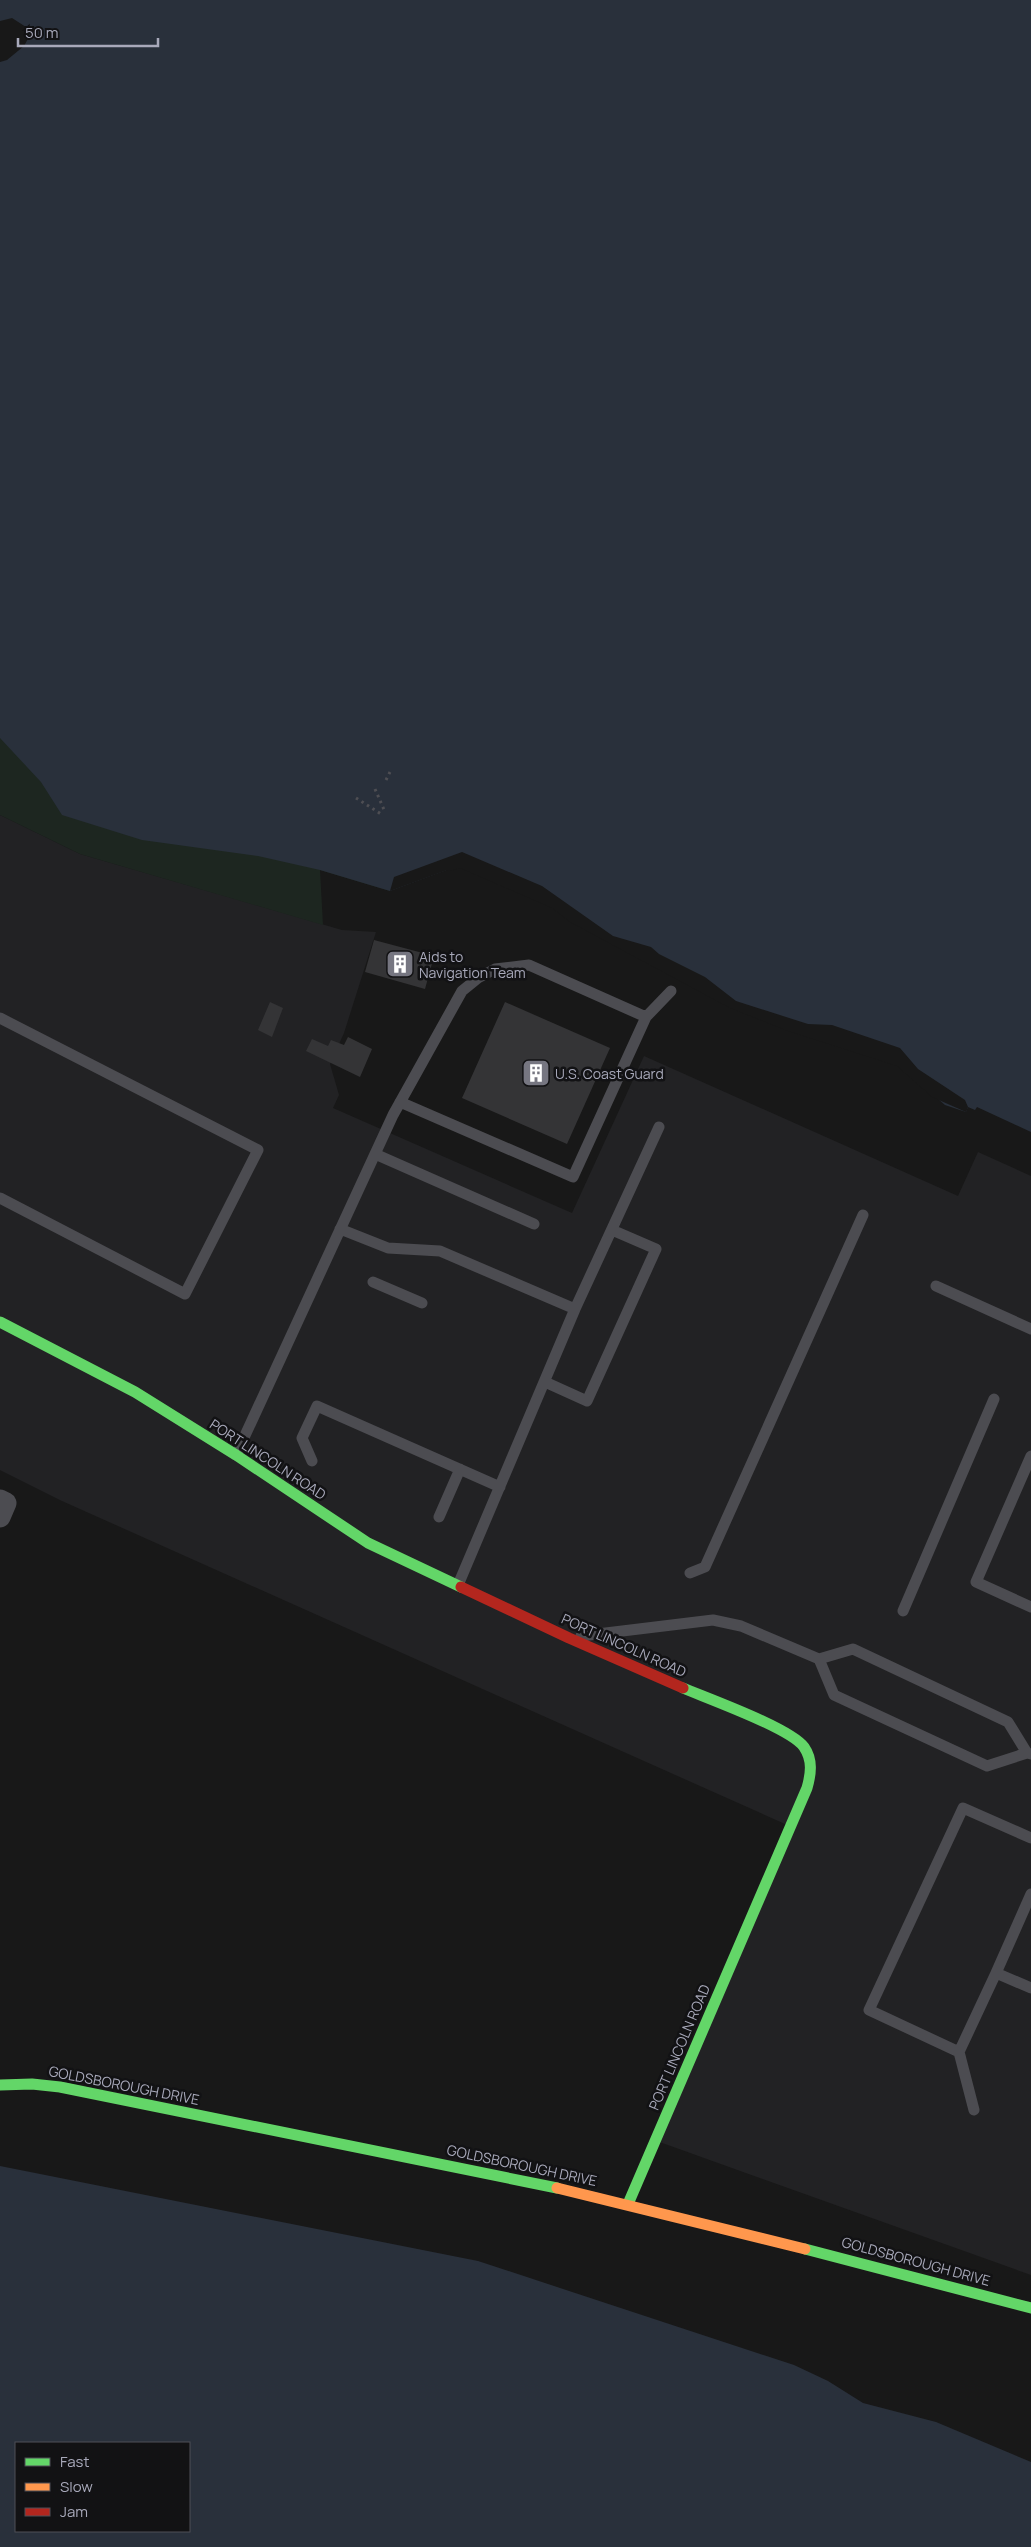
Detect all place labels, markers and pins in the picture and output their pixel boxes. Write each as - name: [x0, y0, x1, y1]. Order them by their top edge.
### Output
- place label: Aids to Navigation Team: [419, 947, 526, 982]
- building icon: Aids to Navigation Team: [385, 949, 415, 979]
- building icon: U.S. Coast Guard: [521, 1058, 551, 1088]
- place label: U.S. Coast Guard: [555, 1064, 664, 1083]

